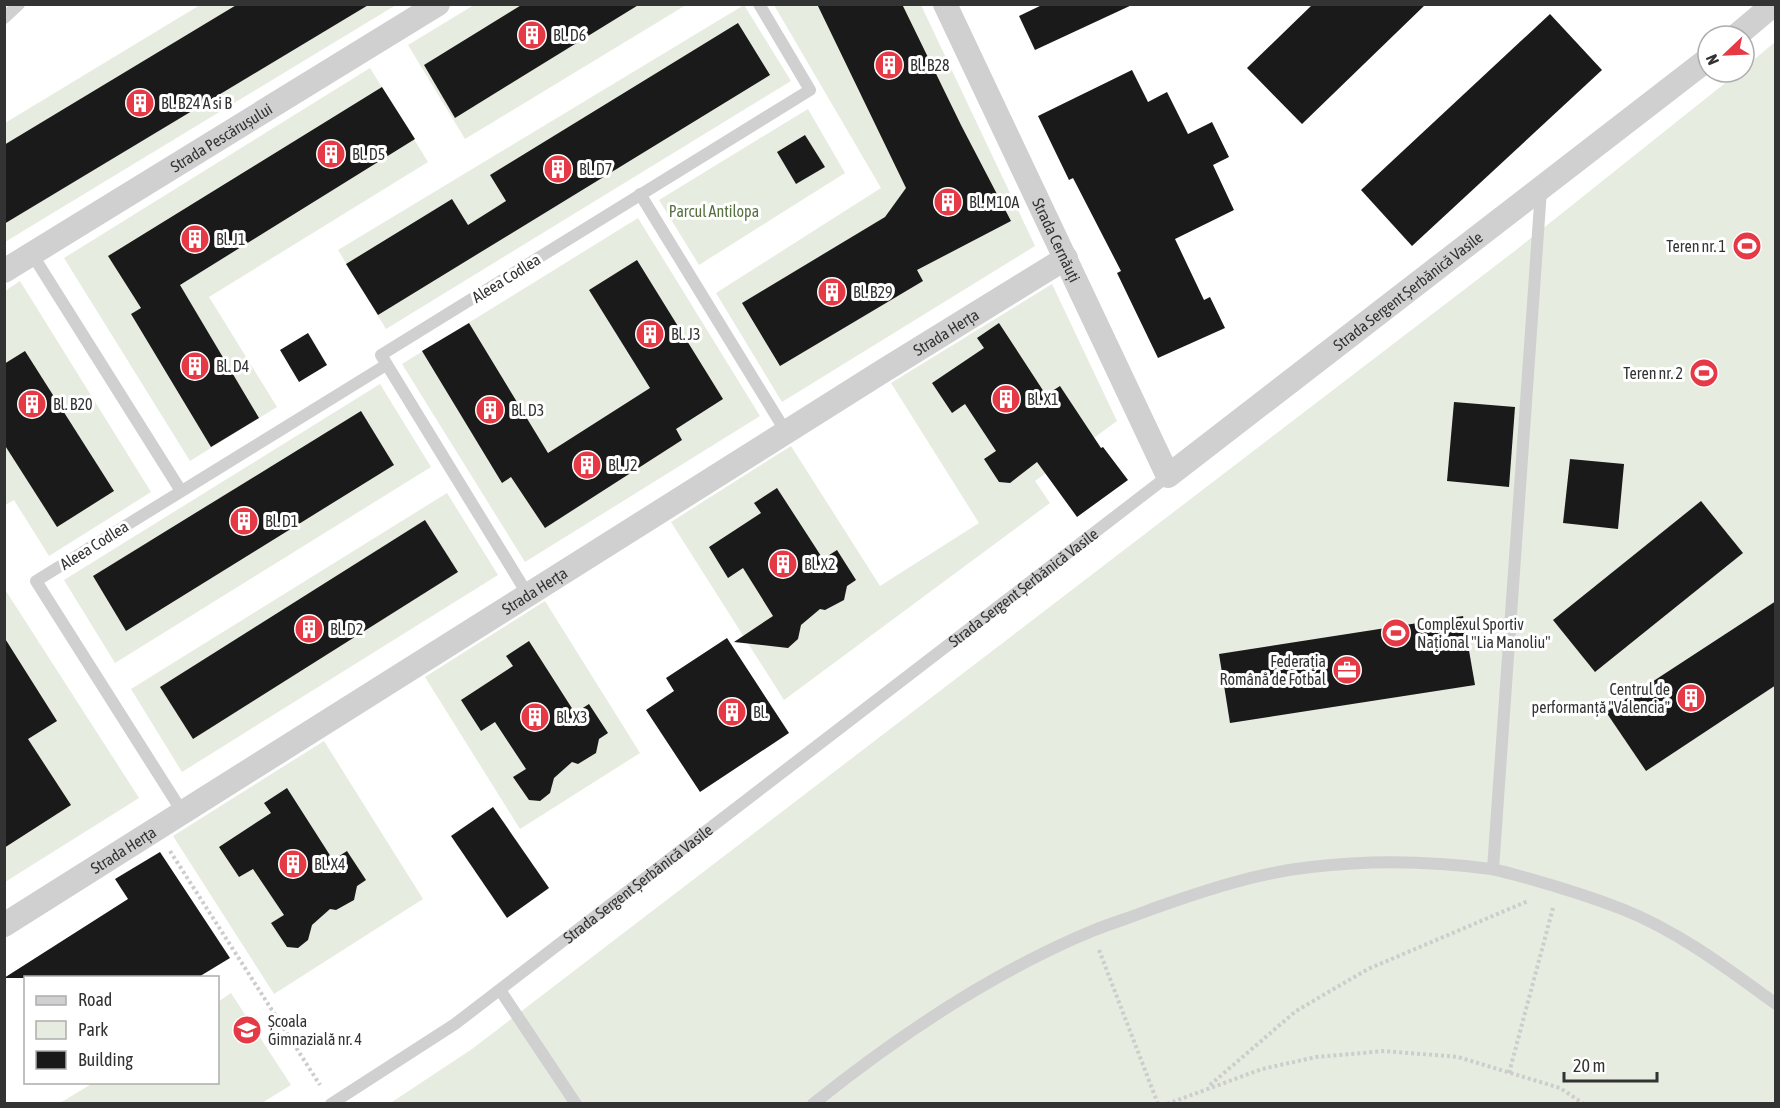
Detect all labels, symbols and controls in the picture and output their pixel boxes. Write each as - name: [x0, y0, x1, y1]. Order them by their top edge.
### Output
- building icon: Bl. D6: [516, 19, 548, 51]
- north arrow: [1696, 24, 1756, 84]
- place label: Bl. D6: [553, 26, 586, 44]
- building icon: Bl. B28: [873, 49, 905, 81]
- text: N: [1702, 52, 1722, 68]
- place label: Bl. B28: [910, 56, 950, 74]
- building icon: Bl. B24 A si B: [124, 87, 156, 119]
- place label: Bl. B24 A si B: [161, 94, 232, 112]
- street label: Strada Pescărușului: [167, 99, 275, 175]
- building icon: Bl. D5: [315, 138, 347, 170]
- place label: Bl. D5: [352, 145, 385, 163]
- building icon: Bl. D7: [542, 153, 574, 185]
- place label: Bl. D7: [579, 160, 612, 178]
- building icon: Bl. M10A: [932, 186, 964, 218]
- place label: Bl. M10A: [969, 193, 1020, 211]
- street label: Strada Cernăuți: [1029, 195, 1084, 285]
- park label: Parcul Antilopa: [669, 202, 759, 221]
- building icon: Bl. J1: [179, 223, 211, 255]
- street label: Strada Sergent Șerbănică Vasile: [1330, 228, 1486, 354]
- place label: Bl. J1: [216, 230, 246, 248]
- sports icon: Teren nr. 1: [1731, 230, 1763, 262]
- place label: Teren nr. 1: [1666, 237, 1726, 255]
- street label: Aleea Codlea: [469, 250, 543, 306]
- building icon: Bl. B29: [816, 276, 848, 308]
- place label: Bl. B29: [853, 283, 893, 301]
- street label: Strada Herța: [910, 305, 982, 359]
- building icon: Bl. J3: [634, 318, 666, 350]
- place label: Bl. J3: [671, 325, 701, 343]
- building icon: Bl. D4: [179, 350, 211, 382]
- place label: Bl. D4: [216, 357, 249, 375]
- sports icon: Teren nr. 2: [1688, 357, 1720, 389]
- place label: Teren nr. 2: [1623, 364, 1683, 382]
- building icon: Bl. X1: [990, 383, 1022, 415]
- building icon: Bl. B20: [16, 388, 48, 420]
- place label: Bl. X1: [1027, 390, 1059, 408]
- building icon: Bl. D3: [474, 394, 506, 426]
- place label: Bl. B20: [53, 395, 93, 413]
- place label: Bl. D3: [511, 401, 544, 419]
- building icon: Bl. J2: [571, 449, 603, 481]
- place label: Bl. J2: [608, 456, 638, 474]
- building icon: Bl. D1: [228, 505, 260, 537]
- place label: Bl. D1: [265, 512, 298, 530]
- street label: Aleea Codlea: [57, 517, 131, 573]
- street label: Strada Sergent Șerbănică Vasile: [945, 524, 1101, 650]
- building icon: Bl. X2: [767, 548, 799, 580]
- place label: Bl. X2: [804, 555, 836, 573]
- street label: Strada Herța: [498, 563, 570, 618]
- building icon: Bl. D2: [293, 613, 325, 645]
- place label: Complexul Sportiv Național "Lia Manoliu": [1417, 615, 1550, 652]
- sports icon: Complexul Sportiv Național "Lia Manoliu": [1380, 617, 1412, 649]
- place label: Bl. D2: [330, 620, 363, 638]
- place label: Federația Română de Fotbal: [1220, 652, 1327, 688]
- office icon: Federația Română de Fotbal: [1331, 654, 1363, 686]
- place label: Centrul de performanță "Valencia": [1532, 680, 1670, 717]
- building icon: Centrul de performanță "Valencia": [1675, 682, 1707, 714]
- building icon: Bl.: [716, 696, 748, 728]
- building icon: Bl. X3: [519, 701, 551, 733]
- place label: Bl.: [753, 703, 768, 721]
- place label: Bl. X3: [556, 708, 588, 726]
- street label: Strada Sergent Șerbănică Vasile: [559, 821, 716, 947]
- street label: Strada Herța: [87, 823, 159, 877]
- building icon: Bl. X4: [277, 848, 309, 880]
- place label: Bl. X4: [314, 855, 346, 873]
- legend: [24, 976, 219, 1084]
- text: Road: [78, 989, 112, 1010]
- place label: Școala Gimnazială nr. 4: [268, 1012, 362, 1048]
- school or university icon: Școala Gimnazială nr. 4: [231, 1014, 263, 1046]
- text: Park: [78, 1019, 108, 1040]
- scale bar: [1564, 1045, 1657, 1083]
- text: Building: [78, 1049, 133, 1070]
- text: 20 m: [1573, 1055, 1605, 1076]

